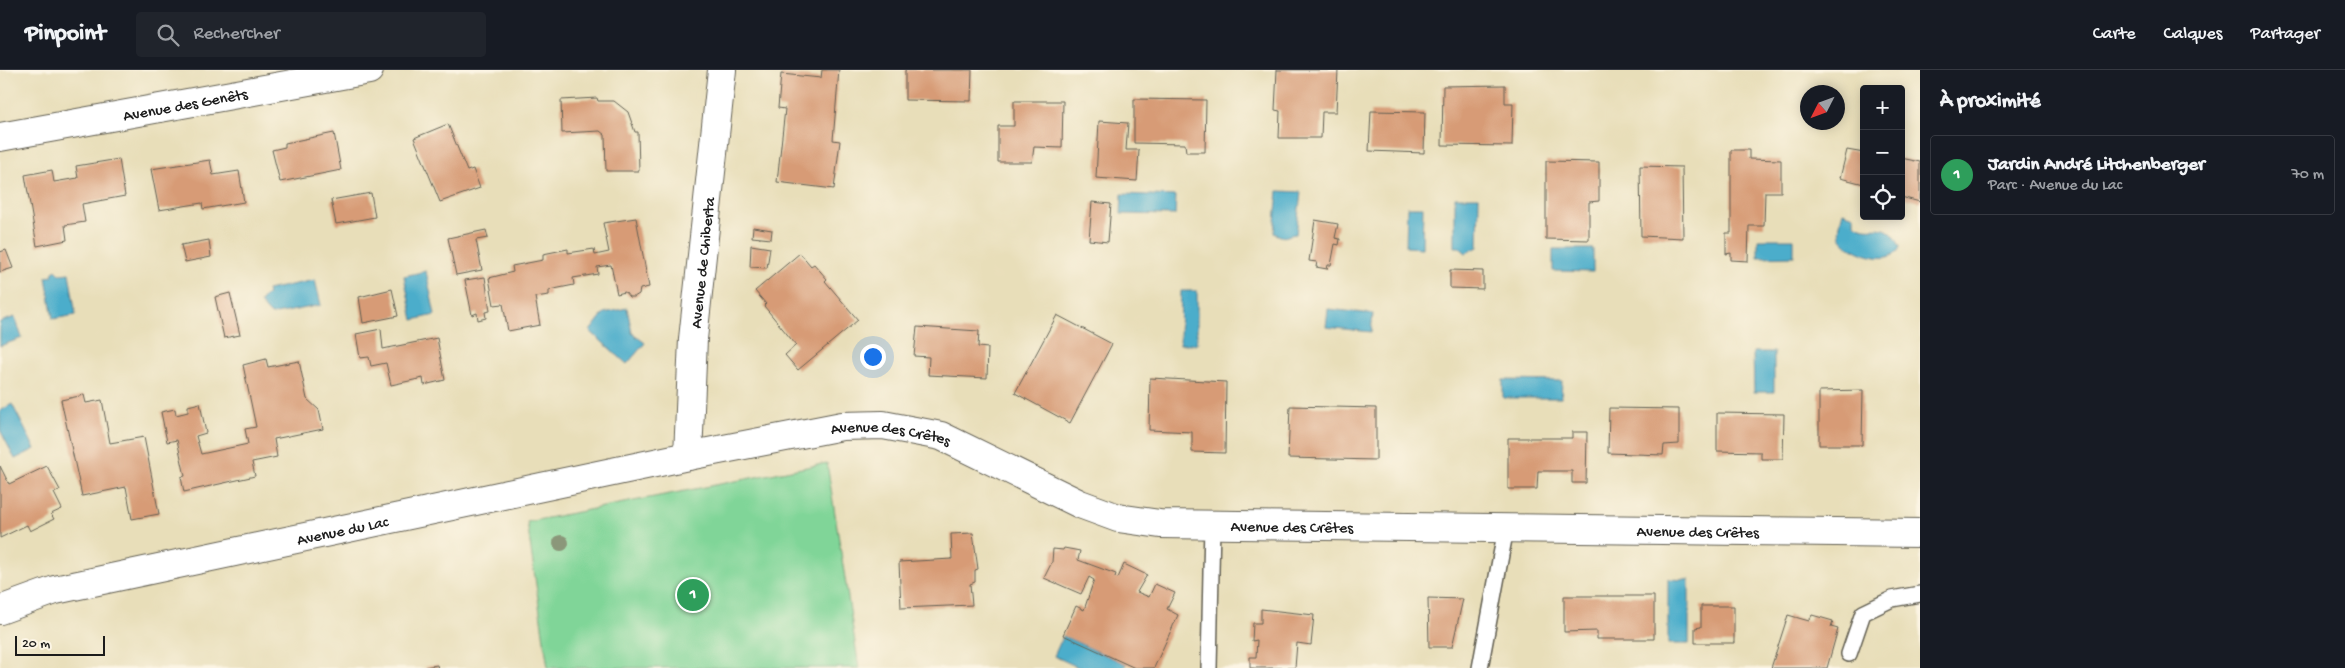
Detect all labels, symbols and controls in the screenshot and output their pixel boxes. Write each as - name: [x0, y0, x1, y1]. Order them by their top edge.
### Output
- search box: [136, 12, 486, 57]
- text: Pinpoint: [25, 20, 106, 49]
- icon: search: [154, 21, 182, 49]
- text: Rechercher: [194, 23, 280, 46]
- text: Carte: [2093, 24, 2136, 45]
- text: Calques: [2164, 24, 2222, 45]
- text: Partager: [2250, 24, 2320, 45]
- north arrow: [1800, 85, 1845, 130]
- map controls: [1860, 85, 1905, 220]
- button: +: [1860, 85, 1905, 130]
- street label: Avenue des Genêts: [122, 86, 250, 127]
- text: À proximité: [1940, 90, 2041, 115]
- button: −: [1860, 130, 1905, 175]
- text: Jardin André Litchenberger: [1988, 154, 2205, 177]
- text: 1: [1954, 166, 1960, 185]
- text: 70 m: [2291, 166, 2324, 185]
- button: locate: [1860, 175, 1905, 220]
- text: Parc · Avenue du Lac: [1988, 177, 2122, 196]
- street label: Avenue de Chiberta: [688, 195, 721, 330]
- your location: [860, 344, 886, 370]
- street label: Avenue des Crêtes: [829, 419, 954, 453]
- street label: Avenue du Lac: [295, 514, 391, 552]
- street label: Avenue des Crêtes: [1230, 519, 1354, 539]
- street label: Avenue des Crêtes: [1636, 524, 1760, 544]
- pin: 1: [677, 576, 709, 614]
- scale bar: [15, 633, 105, 656]
- text: 20 m: [22, 636, 50, 653]

